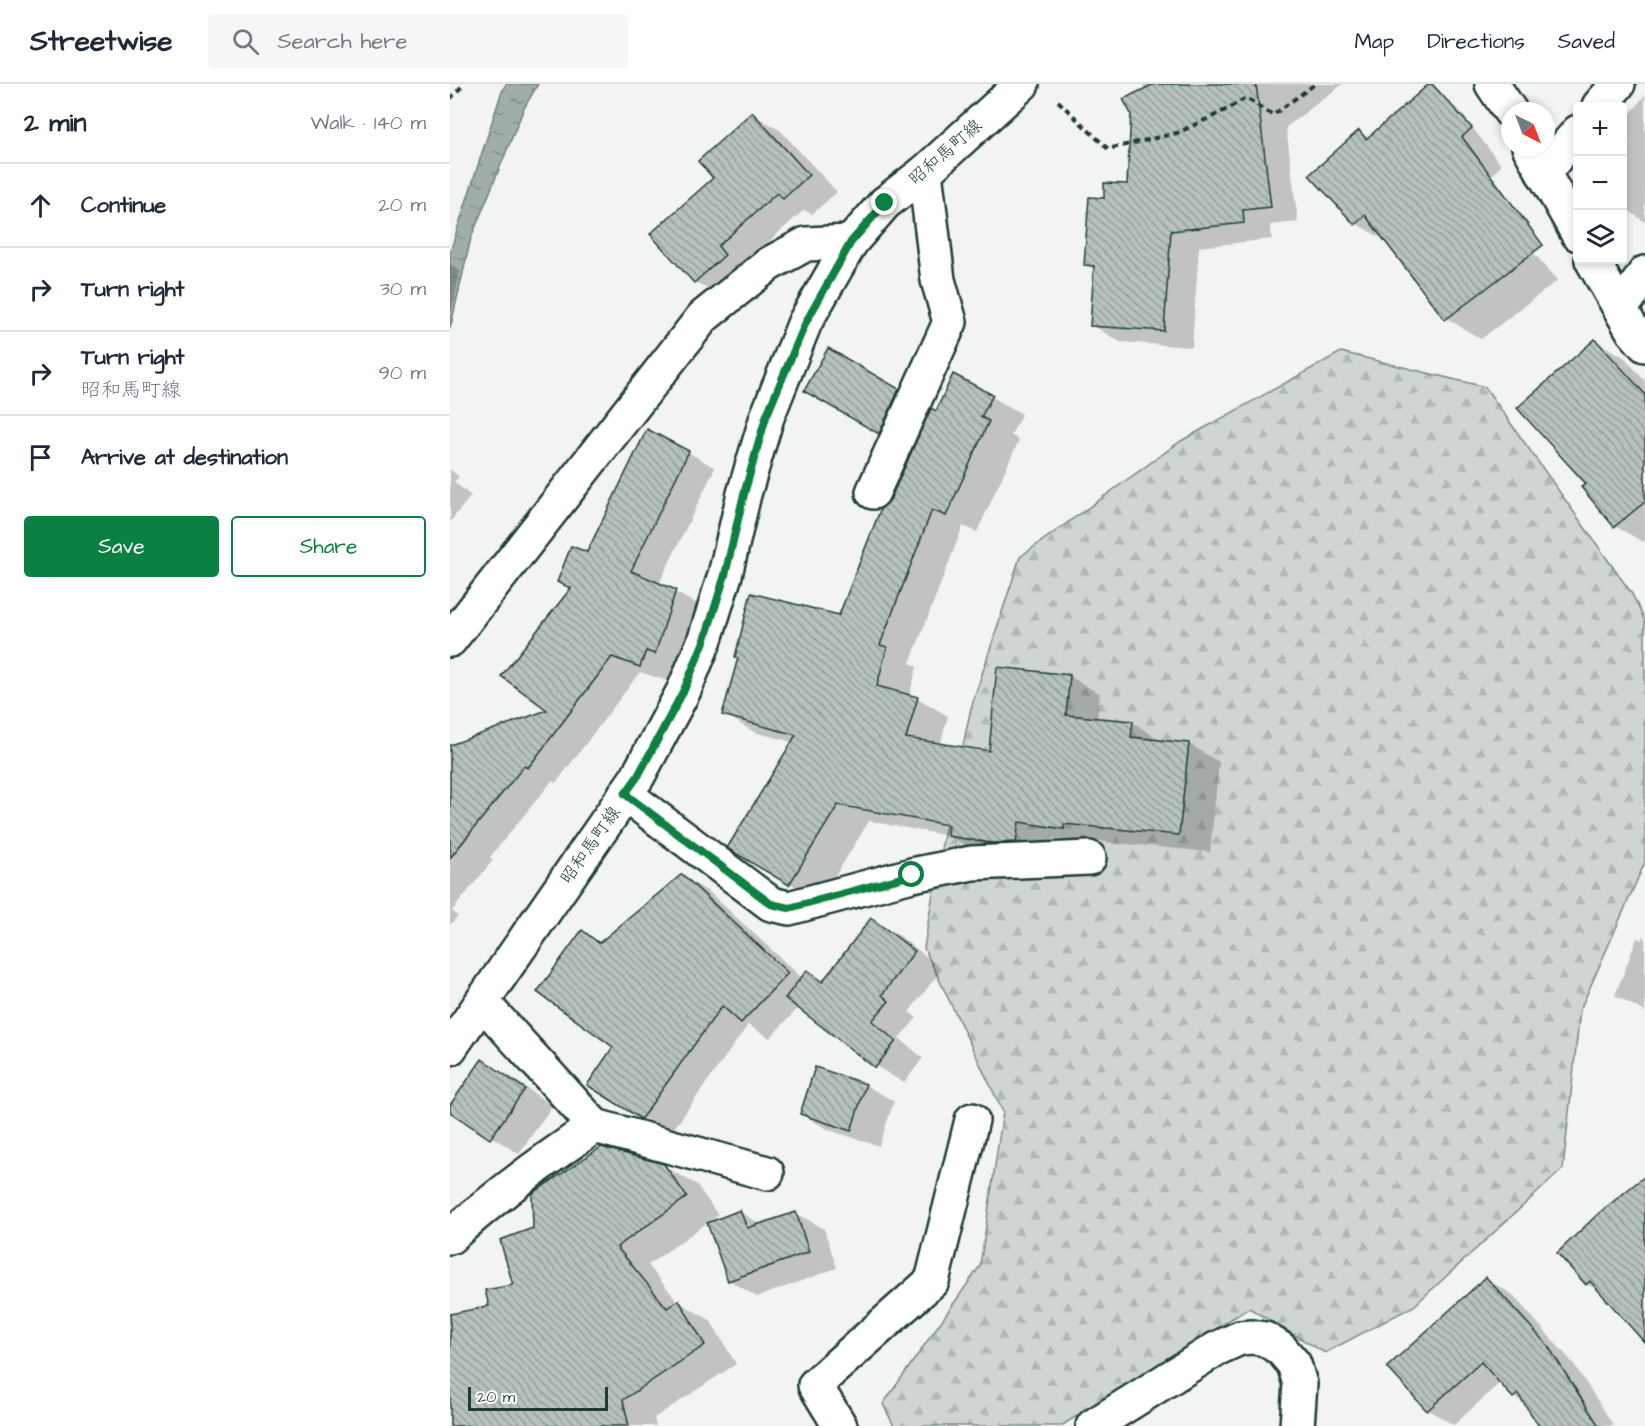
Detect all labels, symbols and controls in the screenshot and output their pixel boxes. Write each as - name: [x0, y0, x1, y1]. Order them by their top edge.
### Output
- search box: [208, 14, 628, 68]
- text: Streetwise: [30, 22, 172, 61]
- icon: search: [229, 25, 262, 58]
- text: Search here: [277, 26, 407, 57]
- text: Map: [1354, 27, 1394, 56]
- text: Directions: [1427, 27, 1525, 56]
- text: Saved: [1558, 27, 1615, 56]
- north arrow: [1501, 102, 1555, 156]
- map controls: [1573, 102, 1627, 264]
- button: +: [1573, 102, 1627, 156]
- text: 2 min: [24, 105, 86, 141]
- text: Walk · 140 m: [310, 109, 426, 137]
- street label: 昭和馬町線: [903, 113, 987, 191]
- button: −: [1573, 156, 1627, 210]
- icon: ahead: [24, 189, 57, 222]
- route end: [871, 189, 897, 215]
- text: Continue: [81, 190, 166, 221]
- text: 20 m: [378, 191, 426, 219]
- button: layers: [1573, 210, 1627, 264]
- icon: right: [24, 273, 57, 306]
- text: Turn right: [81, 274, 184, 305]
- text: 30 m: [380, 275, 426, 303]
- text: Turn right: [81, 342, 184, 373]
- icon: right: [24, 357, 57, 390]
- text: 90 m: [378, 359, 426, 387]
- text: 昭和馬町線: [81, 376, 181, 404]
- icon: arrive: [24, 441, 57, 474]
- text: Arrive at destination: [81, 442, 288, 473]
- button: Save: [24, 516, 219, 577]
- button: Share: [231, 516, 426, 577]
- street label: 昭和馬町線: [554, 801, 626, 889]
- route start: [898, 861, 924, 887]
- scale bar: [468, 1384, 608, 1412]
- text: 20 m: [477, 1386, 515, 1408]

